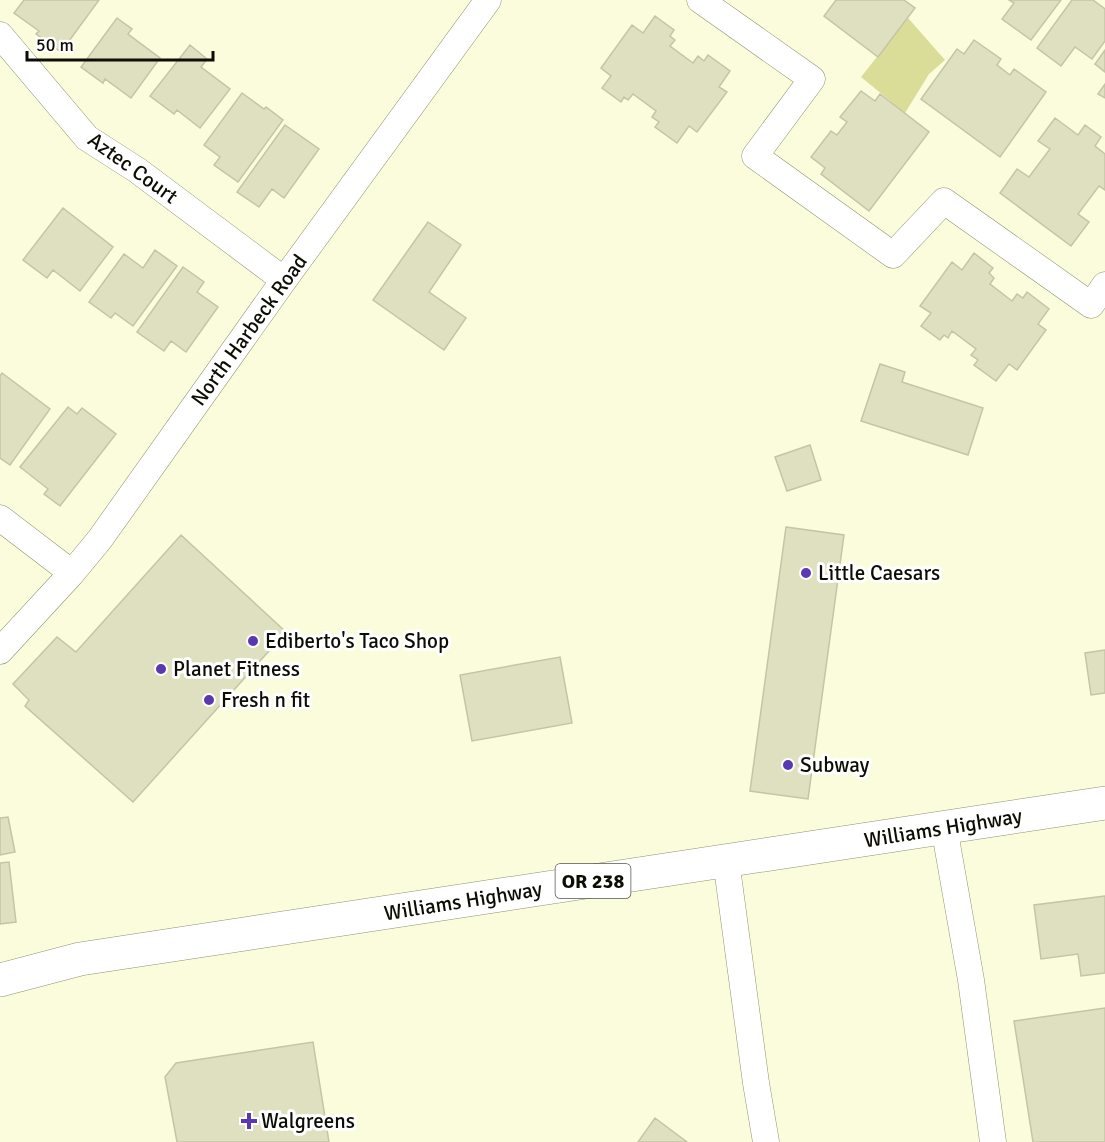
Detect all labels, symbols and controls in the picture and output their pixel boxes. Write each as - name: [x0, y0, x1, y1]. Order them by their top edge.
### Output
- scale bar: [27, 24, 213, 62]
- text: 50 m: [36, 34, 74, 56]
- street label: Aztec Court: [83, 127, 183, 209]
- street label: North Harbeck Road: [185, 249, 313, 411]
- place label: Little Caesars: [818, 560, 940, 586]
- marker: Little Caesars: [799, 566, 813, 580]
- place label: Ediberto's Taco Shop: [265, 628, 449, 654]
- marker: Ediberto's Taco Shop: [246, 634, 260, 648]
- place label: Planet Fitness: [173, 656, 300, 682]
- marker: Planet Fitness: [154, 662, 168, 676]
- place label: Fresh n fit: [221, 687, 310, 713]
- marker: Fresh n fit: [202, 693, 216, 707]
- place label: Subway: [800, 752, 870, 778]
- marker: Subway: [781, 758, 795, 772]
- street label: Williams Highway: [862, 803, 1024, 853]
- road number: OR 238: [556, 864, 630, 898]
- street label: Williams Highway: [382, 876, 544, 926]
- place label: Walgreens: [261, 1108, 355, 1134]
- marker: Walgreens: [242, 1114, 256, 1128]

